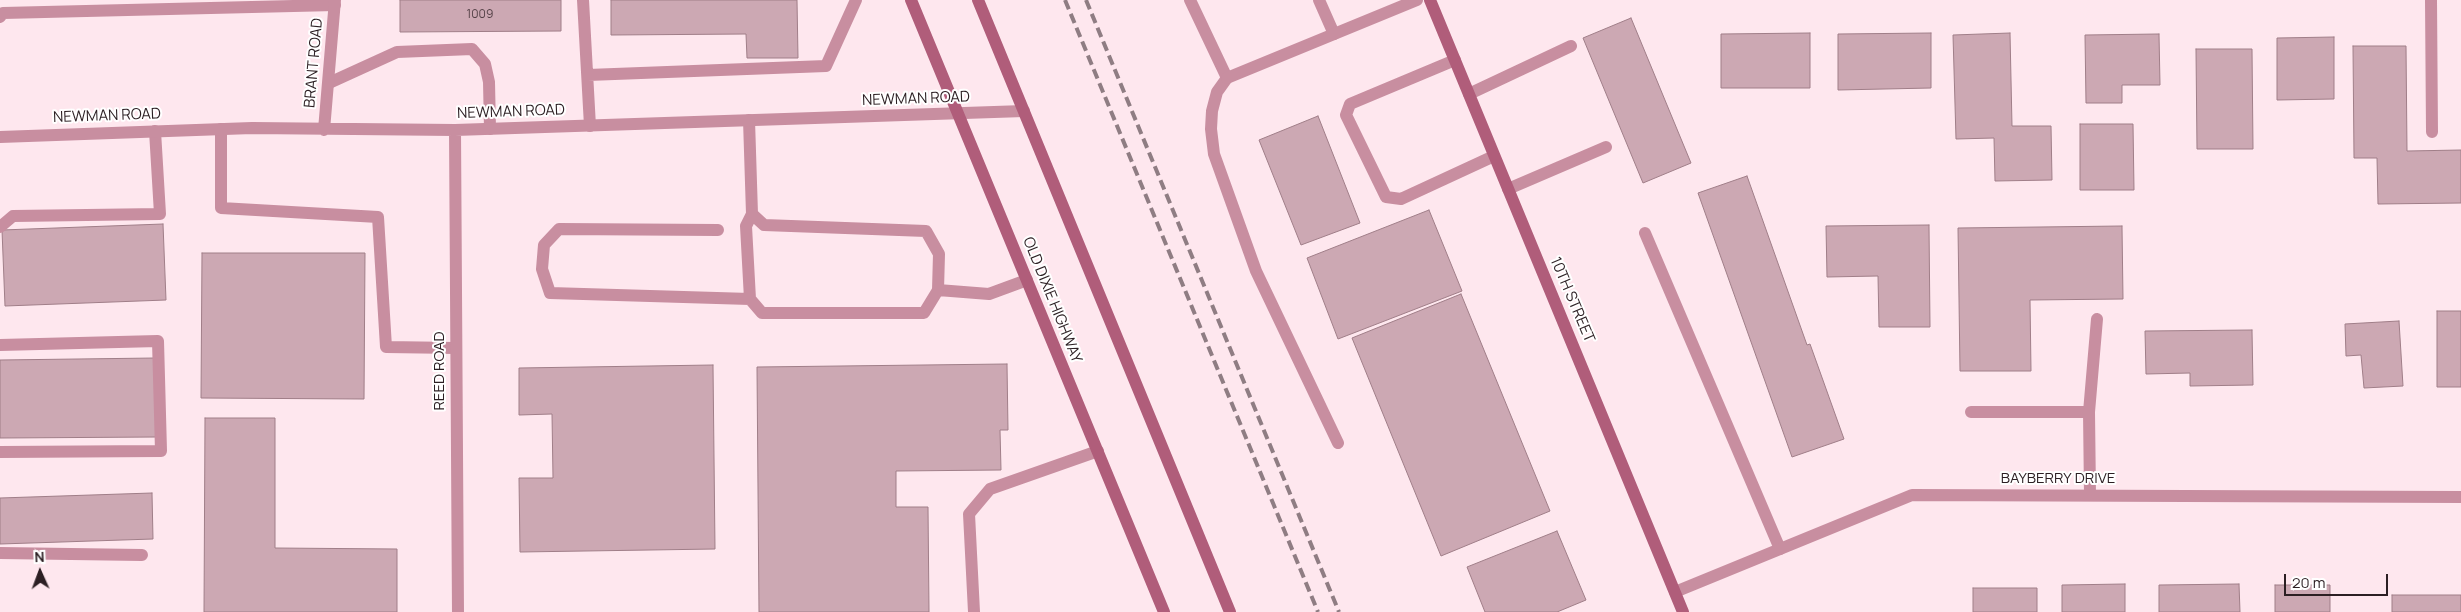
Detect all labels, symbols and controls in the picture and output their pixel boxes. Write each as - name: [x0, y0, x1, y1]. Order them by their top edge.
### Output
- house number: 1009: [467, 8, 493, 22]
- street label: BRANT ROAD: [301, 17, 327, 109]
- street label: NEWMAN ROAD: [862, 88, 970, 110]
- street label: NEWMAN ROAD: [457, 101, 565, 123]
- street label: NEWMAN ROAD: [53, 105, 161, 127]
- street label: OLD DIXIE HIGHWAY: [1019, 235, 1085, 365]
- street label: 10TH STREET: [1546, 255, 1598, 345]
- street label: REED ROAD: [431, 331, 449, 411]
- street label: BAYBERRY DRIVE: [2001, 470, 2115, 488]
- north arrow: [15, 547, 65, 597]
- text: N: [34, 547, 45, 566]
- scale bar: [2286, 564, 2390, 596]
- text: 20 m: [2292, 572, 2325, 593]

